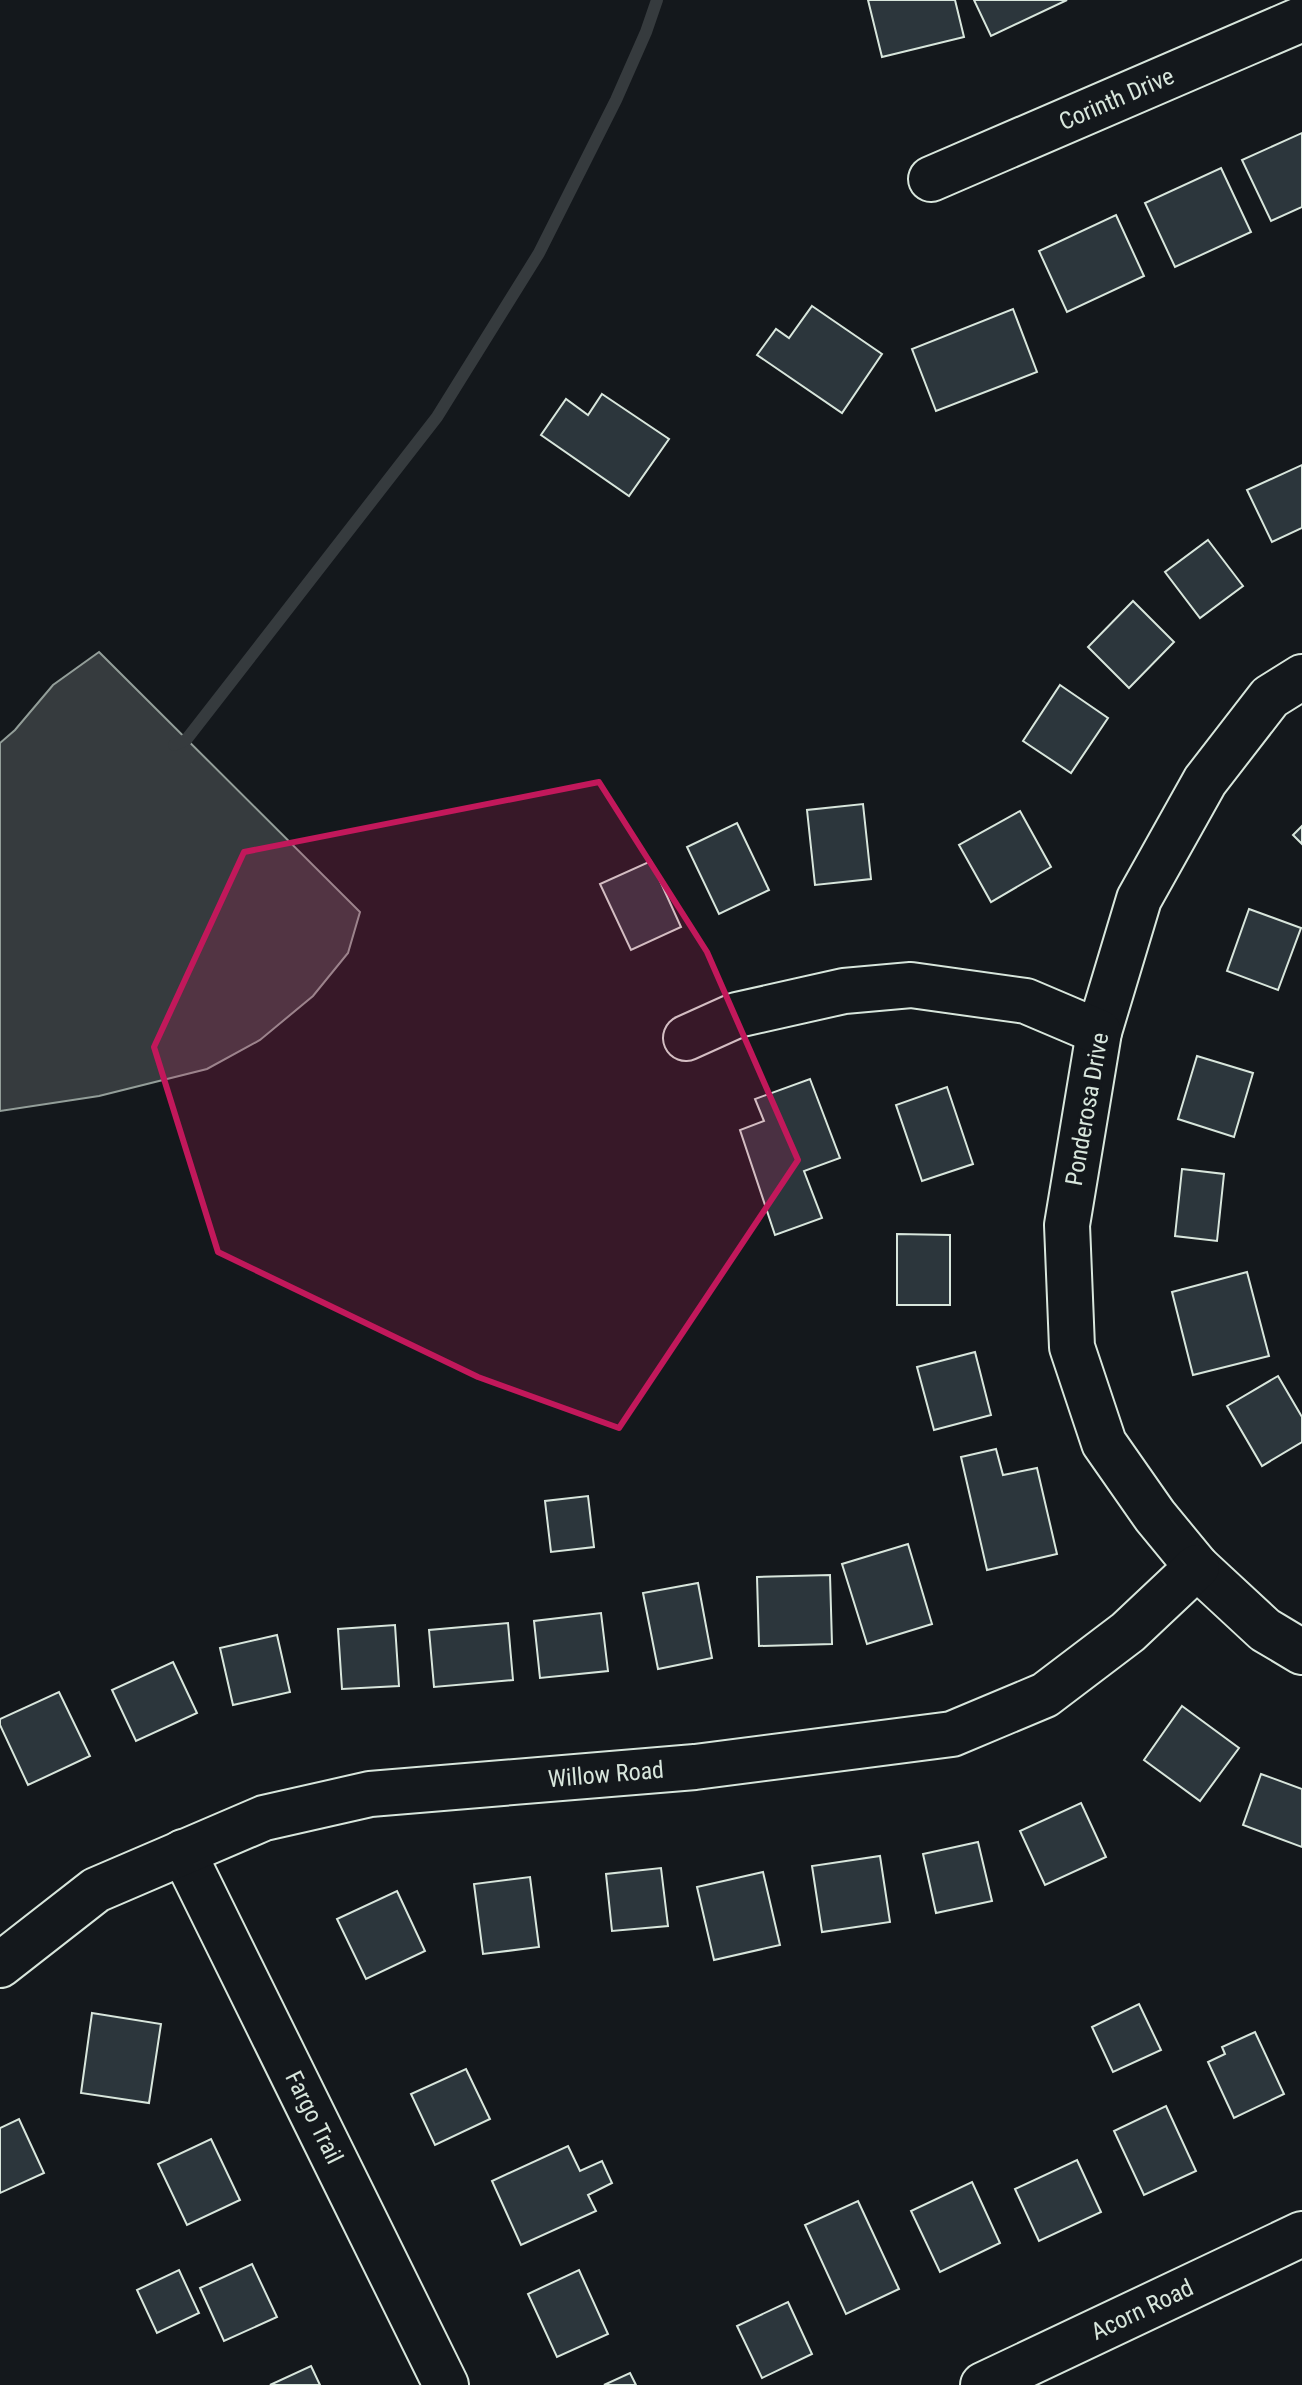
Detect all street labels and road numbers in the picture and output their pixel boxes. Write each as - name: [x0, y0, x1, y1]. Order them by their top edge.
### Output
- street label: Corinth Drive: [1055, 62, 1178, 136]
- street label: Ponderosa Drive: [1060, 1030, 1114, 1188]
- street label: Willow Road: [547, 1756, 665, 1793]
- street label: Fargo Trail: [279, 2067, 349, 2168]
- street label: Acorn Road: [1087, 2274, 1198, 2346]

